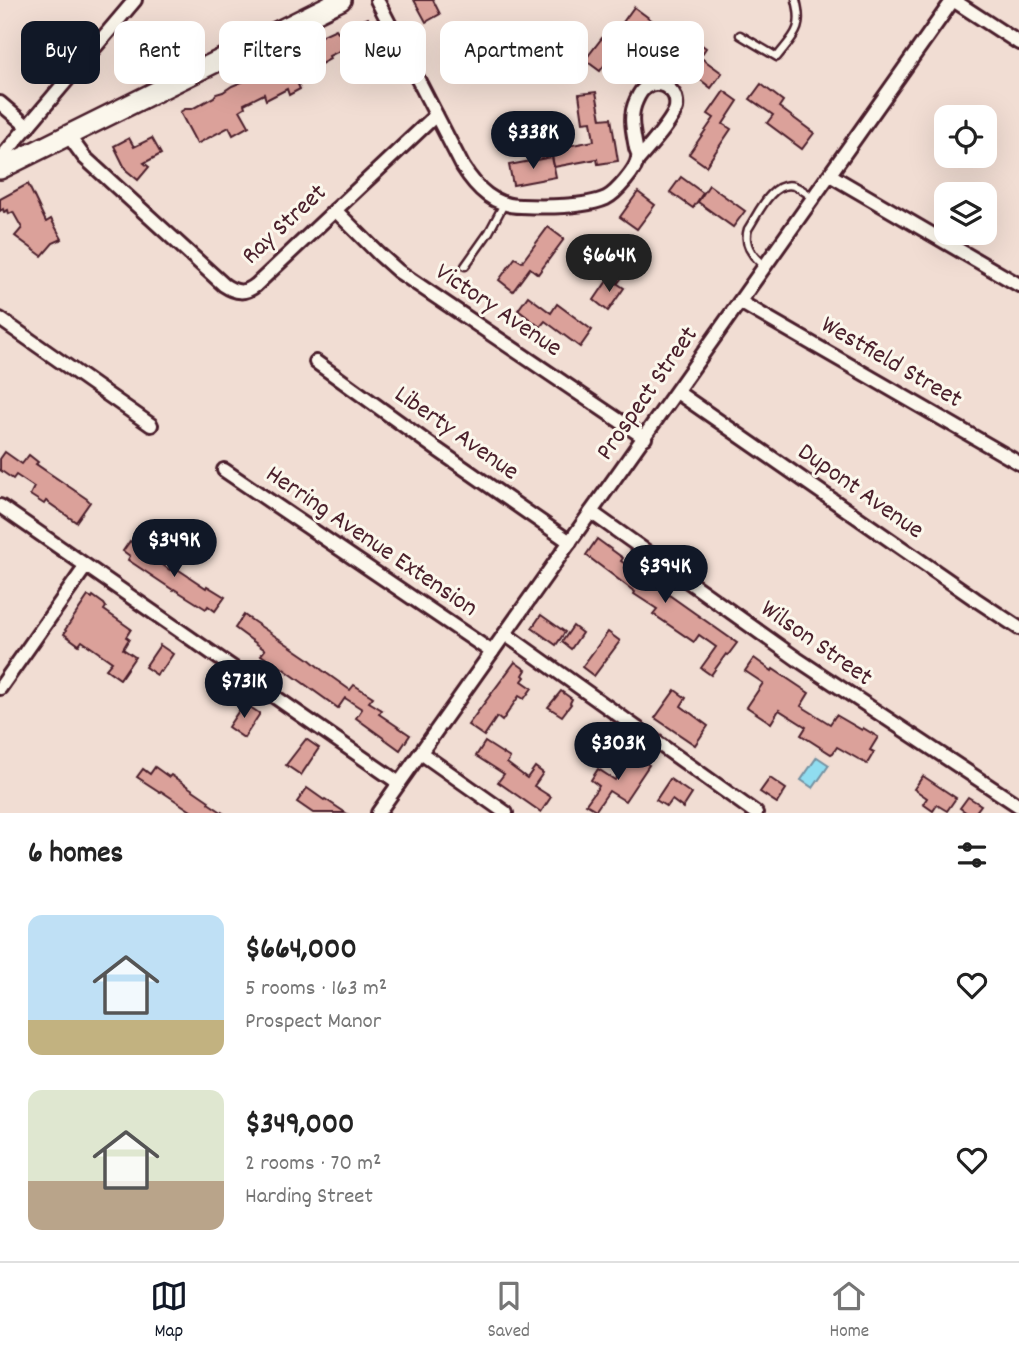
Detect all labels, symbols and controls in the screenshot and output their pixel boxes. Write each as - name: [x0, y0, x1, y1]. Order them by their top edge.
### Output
- chip: Buy: [21, 21, 100, 84]
- chip: Rent: [114, 21, 205, 84]
- chip: Filters: [219, 21, 326, 84]
- chip: New: [340, 21, 426, 84]
- chip: Apartment: [440, 21, 588, 84]
- chip: House: [602, 21, 704, 84]
- map controls: [934, 105, 997, 245]
- button: locate: [934, 105, 997, 168]
- pin: $338K: [484, 111, 582, 171]
- text: $338K: [507, 117, 559, 150]
- street label: Ray Street: [234, 176, 336, 274]
- button: layers: [934, 182, 997, 245]
- pin: $664K: [560, 234, 658, 294]
- text: $664K: [582, 240, 636, 273]
- street label: Victory Avenue: [427, 255, 569, 367]
- street label: Westfield Street: [813, 308, 969, 419]
- street label: Prospect Street: [588, 319, 708, 469]
- street label: Liberty Avenue: [386, 377, 526, 491]
- street label: Dupont Avenue: [789, 435, 931, 549]
- street label: Herring Avenue Extension: [257, 457, 485, 627]
- pin: $349K: [125, 520, 223, 579]
- text: $349K: [148, 525, 200, 558]
- pin: $394K: [616, 546, 714, 605]
- text: $394K: [639, 551, 691, 584]
- street label: Wilson Street: [752, 592, 880, 697]
- pin: $731K: [195, 660, 293, 720]
- text: $731K: [221, 666, 267, 699]
- pin: $303K: [569, 722, 667, 782]
- text: $303K: [590, 728, 646, 761]
- text: 6 homes: [28, 834, 123, 877]
- icon: filters: [953, 836, 991, 874]
- text: $664,000: [245, 930, 357, 973]
- icon: home: [84, 943, 168, 1027]
- icon: heart: [953, 966, 991, 1004]
- text: 5 rooms · 163 m²: [245, 973, 387, 1006]
- text: Prospect Manor: [245, 1006, 381, 1039]
- text: $349,000: [245, 1105, 354, 1148]
- icon: home: [84, 1118, 168, 1202]
- icon: heart: [953, 1141, 991, 1179]
- text: 2 rooms · 70 m²: [245, 1148, 381, 1181]
- text: Harding Street: [245, 1181, 373, 1214]
- tab: Map: [150, 1277, 188, 1346]
- tab: Saved: [487, 1277, 530, 1346]
- tab: Home: [830, 1277, 869, 1346]

